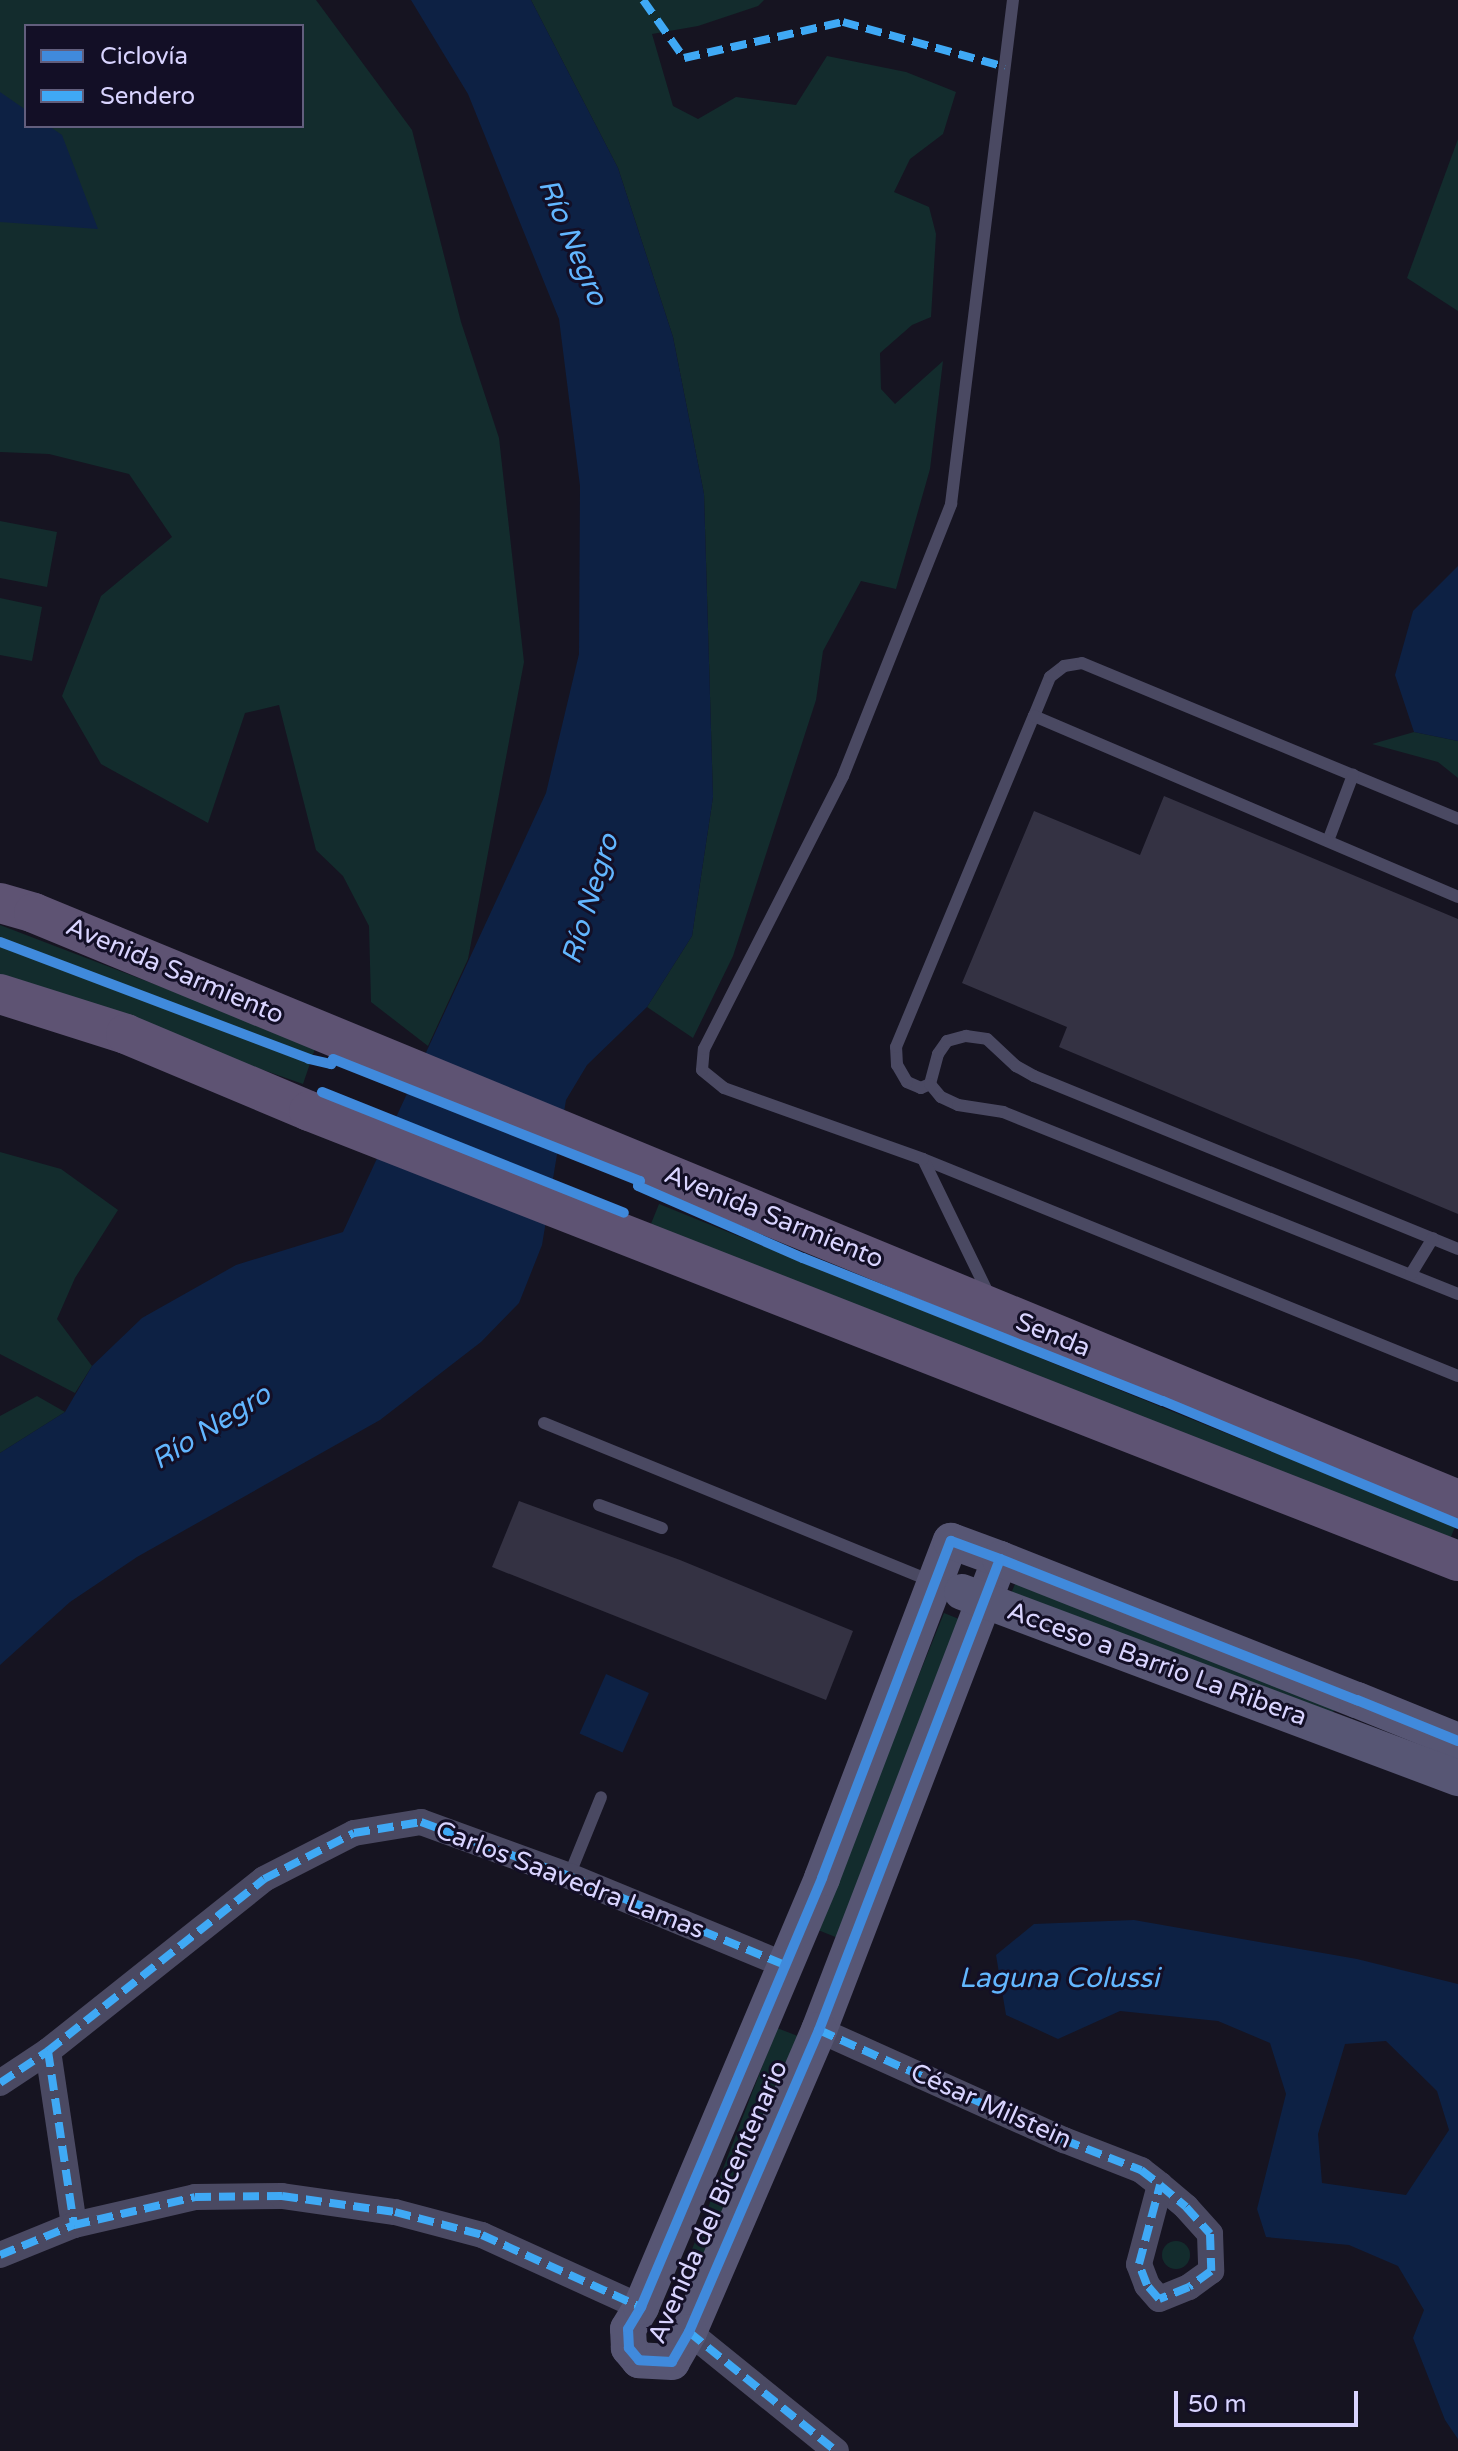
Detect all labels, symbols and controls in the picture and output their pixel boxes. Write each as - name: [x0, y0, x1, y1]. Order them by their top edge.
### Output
- legend: [24, 24, 304, 128]
- text: Ciclovía: [100, 42, 188, 71]
- text: Sendero: [100, 82, 195, 111]
- water label: Río Negro: [531, 174, 615, 310]
- water label: Río Negro: [554, 830, 626, 968]
- street label: Avenida Sarmiento: [61, 911, 289, 1031]
- street label: Avenida Sarmiento: [660, 1159, 888, 1275]
- street label: Senda: [1011, 1306, 1095, 1364]
- water label: Río Negro: [145, 1377, 277, 1477]
- street label: Acceso a Barrio La Ribera: [1003, 1595, 1311, 1733]
- street label: Carlos Saavedra Lamas: [431, 1814, 709, 1946]
- water label: Laguna Colussi: [959, 1961, 1159, 1995]
- street label: Avenida del Bicentenario: [641, 2056, 795, 2348]
- street label: César Milstein: [906, 2057, 1076, 2155]
- scale bar: [1178, 2375, 1362, 2425]
- text: 50 m: [1188, 2390, 1246, 2419]

